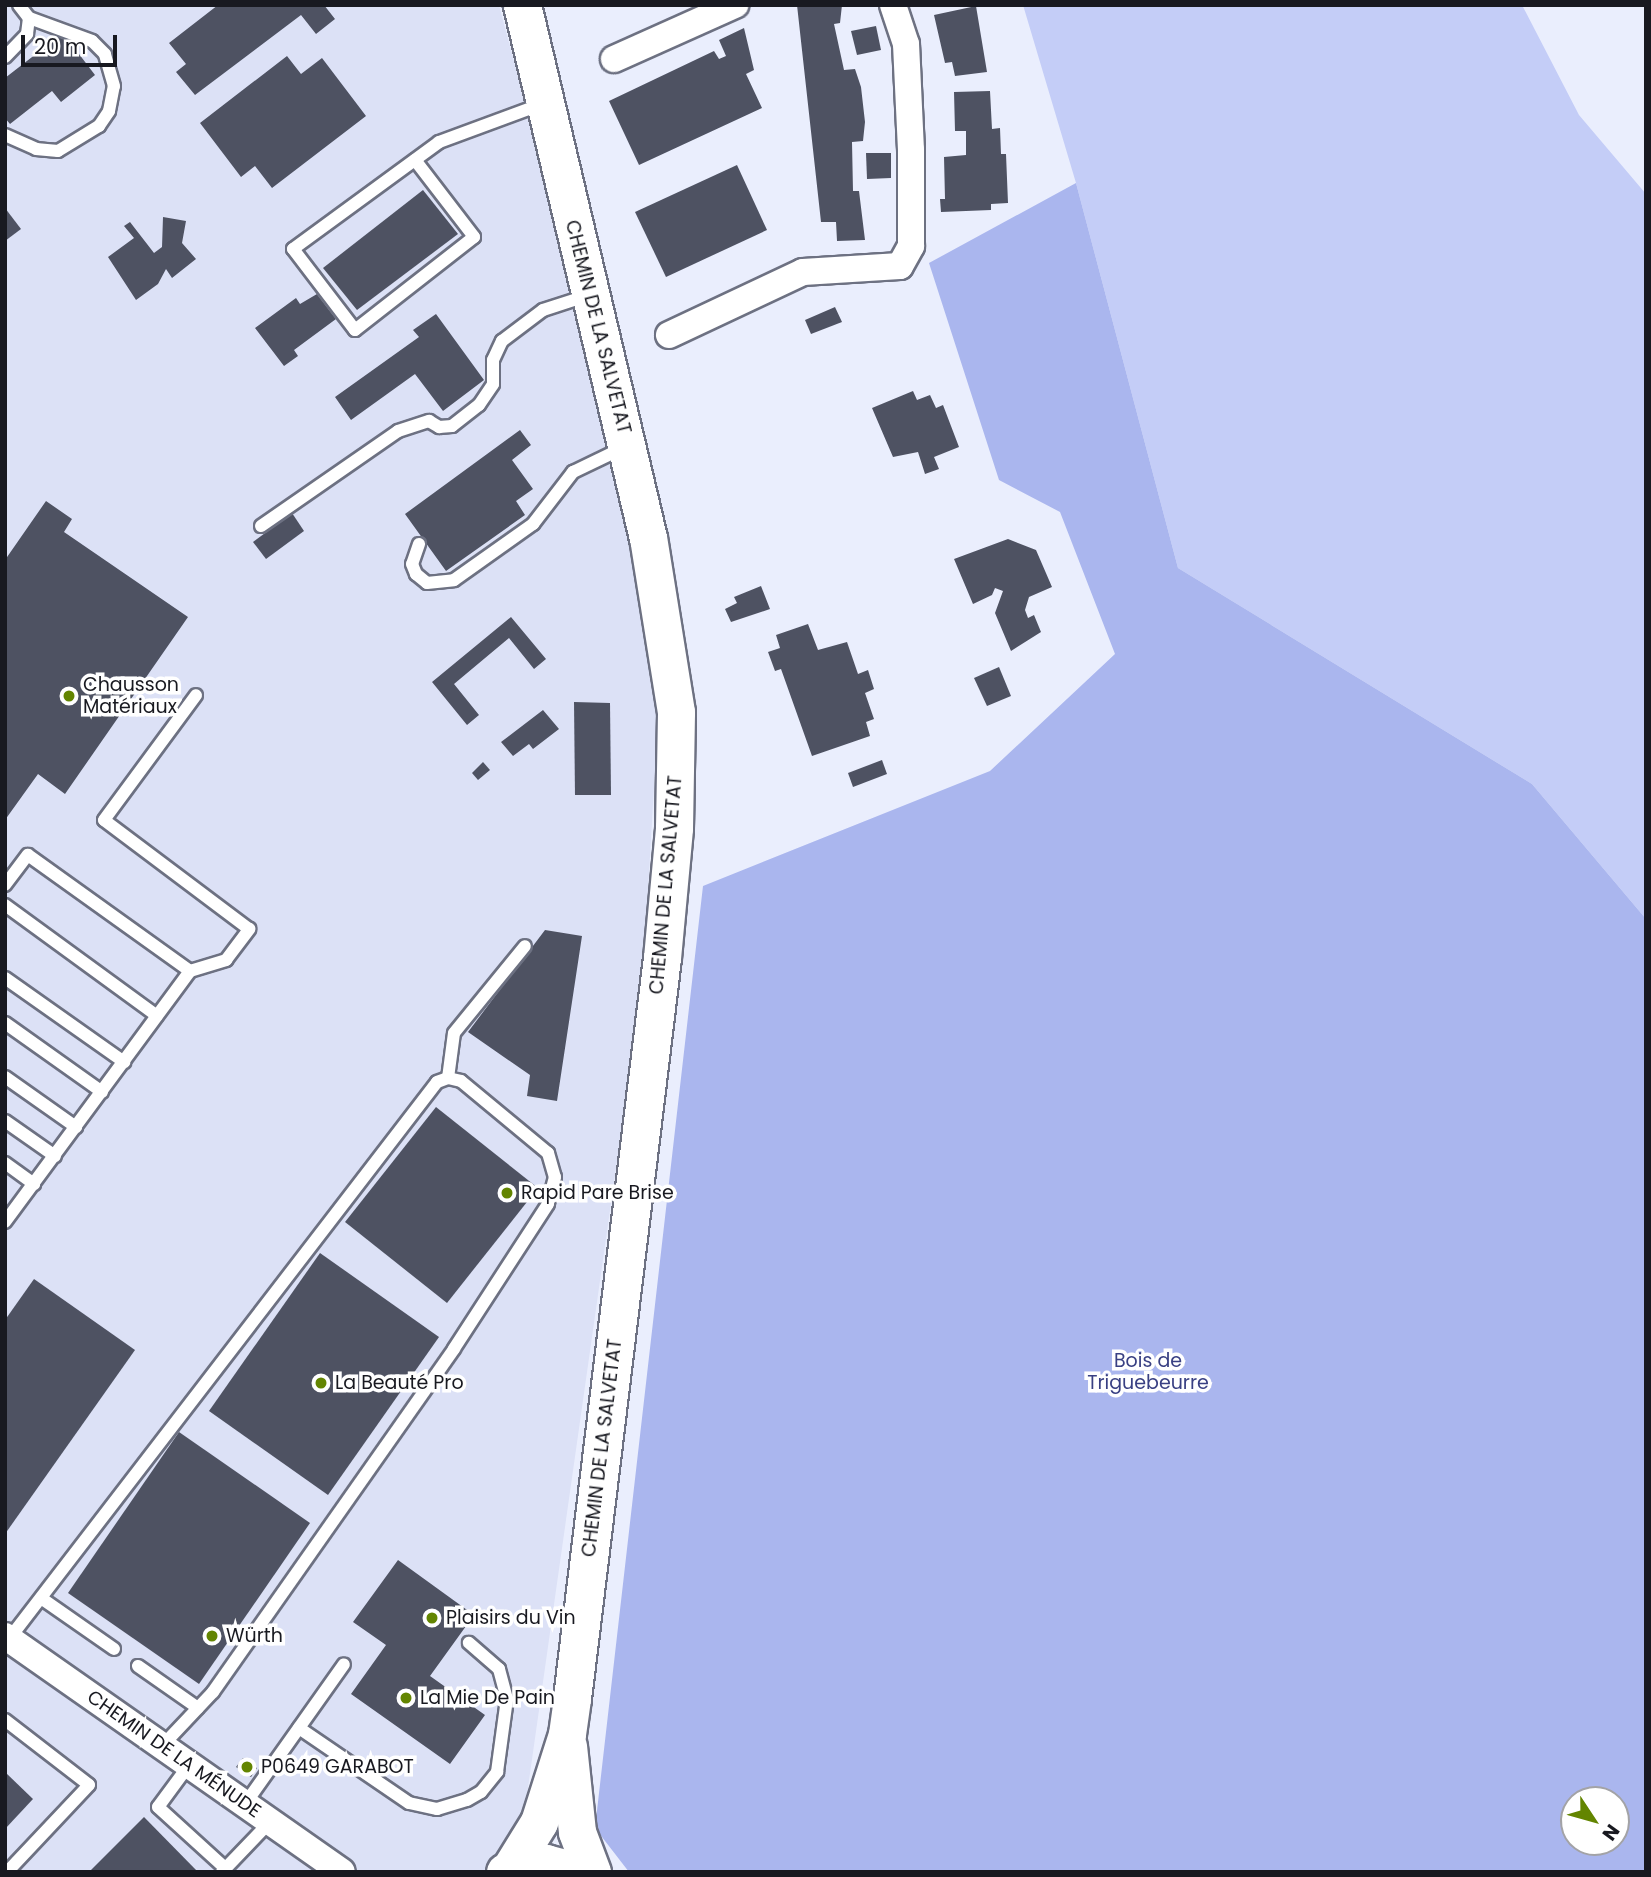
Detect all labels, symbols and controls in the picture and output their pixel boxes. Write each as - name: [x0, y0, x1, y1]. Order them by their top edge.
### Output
- scale bar: [24, 21, 121, 65]
- text: 20 m: [34, 32, 87, 61]
- street label: CHEMIN DE LA SALVETAT: [560, 218, 636, 436]
- place label: Chausson Matériaux: [83, 674, 179, 718]
- marker: Chausson Matériaux: [61, 688, 77, 704]
- street label: CHEMIN DE LA SALVETAT: [645, 775, 687, 995]
- place label: Rapid Pare Brise: [521, 1182, 674, 1204]
- marker: Rapid Pare Brise: [499, 1185, 515, 1201]
- street label: CHEMIN DE LA SALVETAT: [577, 1338, 627, 1558]
- park label: Bois de Triguebeurre: [1087, 1350, 1209, 1394]
- place label: La Beauté Pro: [335, 1372, 464, 1394]
- marker: La Beauté Pro: [313, 1375, 329, 1391]
- place label: Plaisirs du Vin: [446, 1607, 576, 1629]
- marker: Plaisirs du Vin: [424, 1610, 440, 1626]
- place label: Würth: [226, 1625, 283, 1647]
- marker: Würth: [204, 1628, 220, 1644]
- street label: CHEMIN DE LA MÉNUDE: [83, 1685, 265, 1823]
- place label: La Mie De Pain: [420, 1687, 555, 1709]
- marker: La Mie De Pain: [398, 1690, 414, 1706]
- place label: P0649 GARABOT: [261, 1756, 414, 1778]
- marker: P0649 GARABOT: [239, 1759, 255, 1775]
- north arrow: [1560, 1786, 1630, 1856]
- text: N: [1596, 1819, 1626, 1846]

